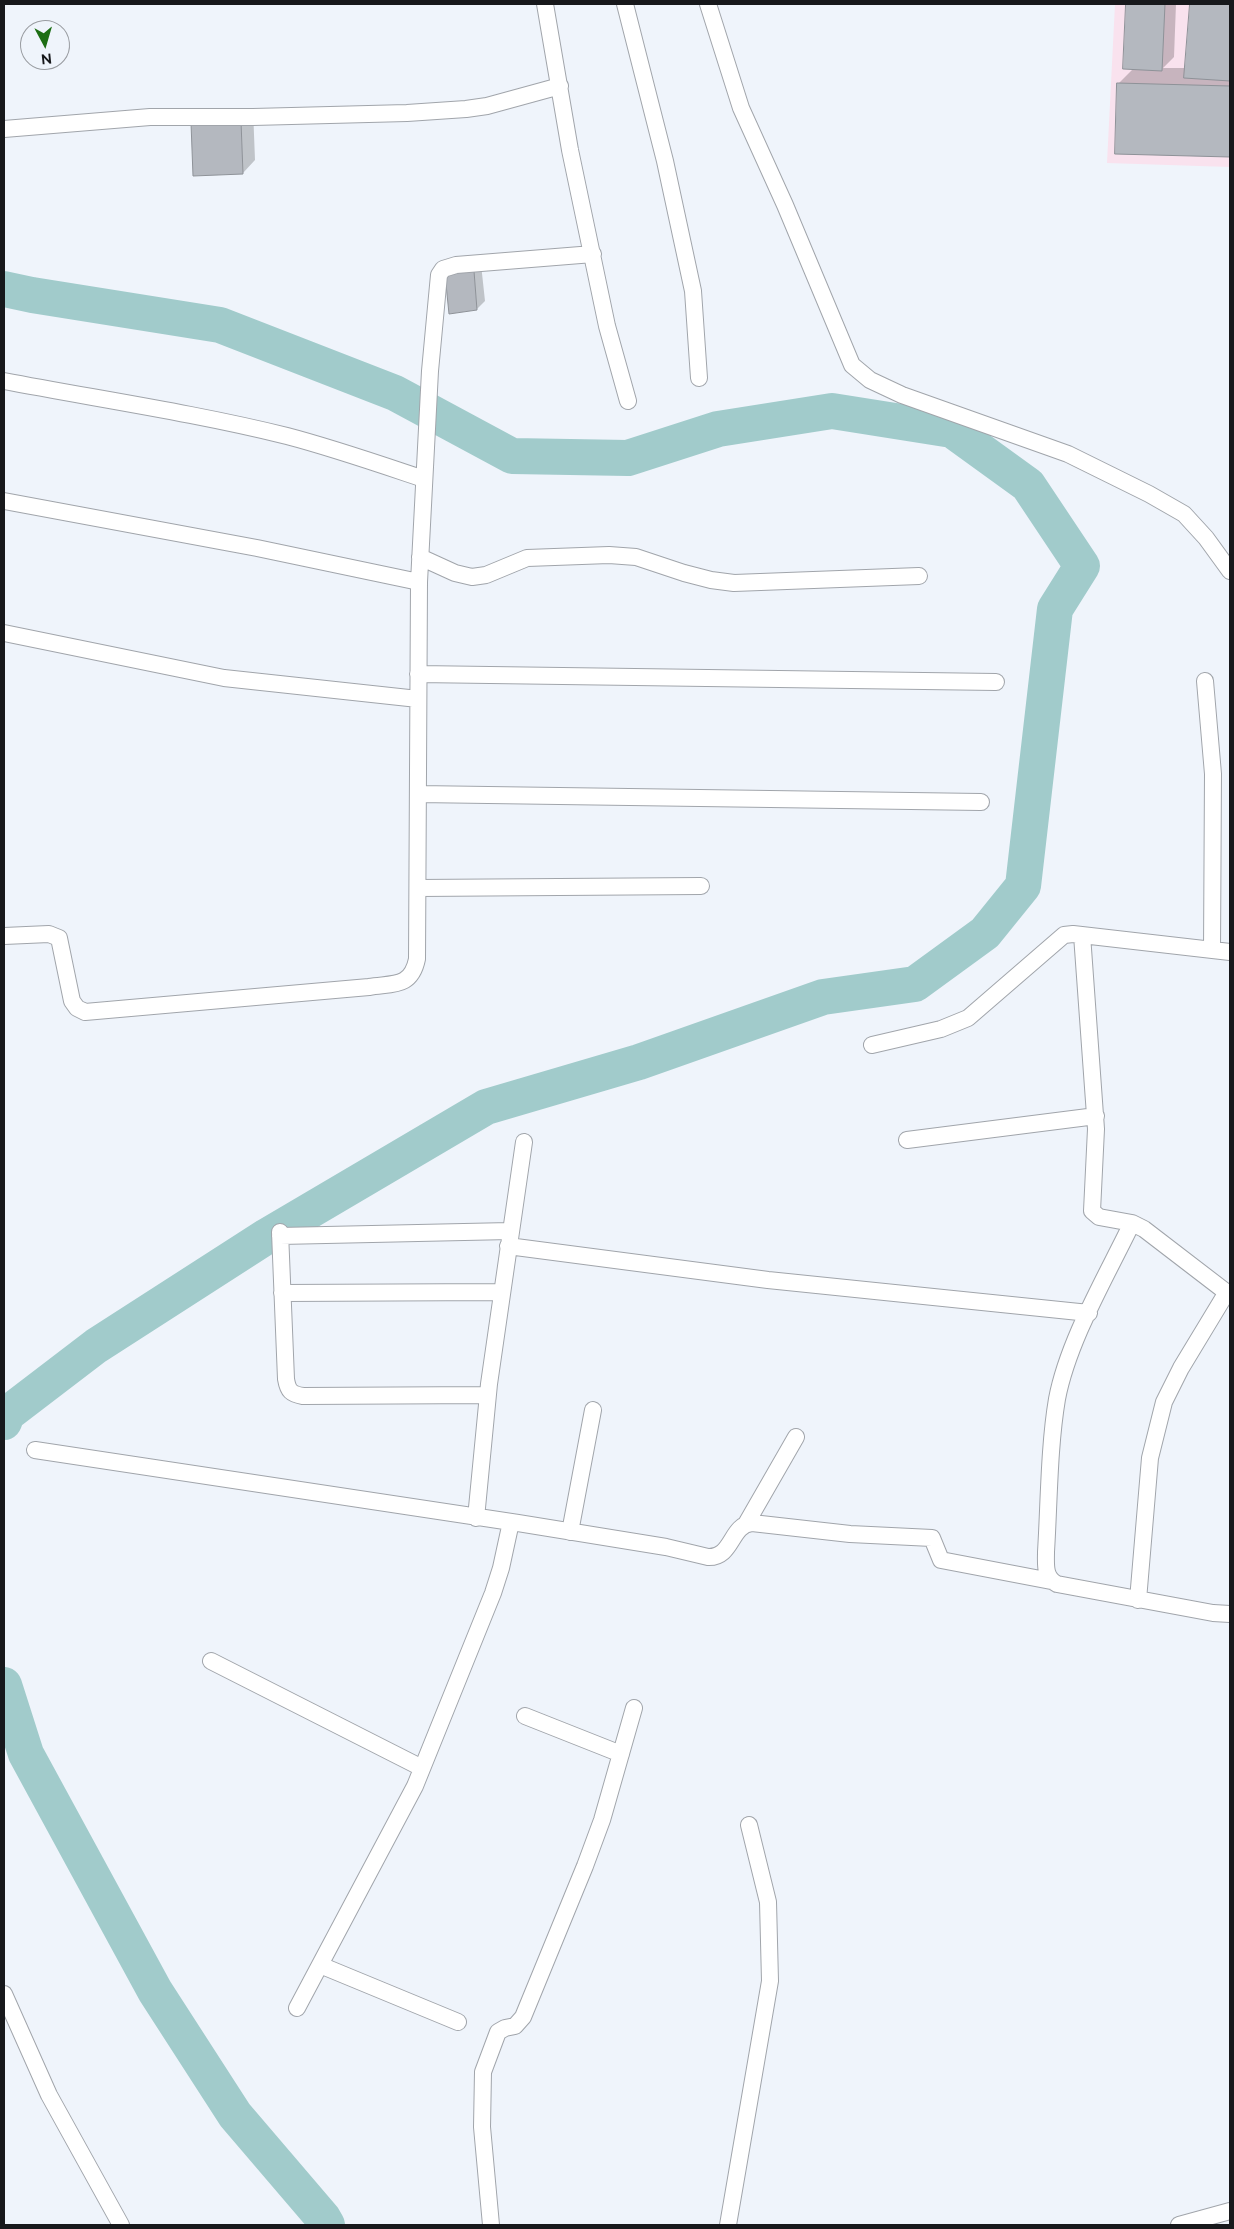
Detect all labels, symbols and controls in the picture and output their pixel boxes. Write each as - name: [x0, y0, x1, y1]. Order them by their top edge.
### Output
- north arrow: [20, 20, 70, 70]
- text: N: [40, 50, 53, 67]

